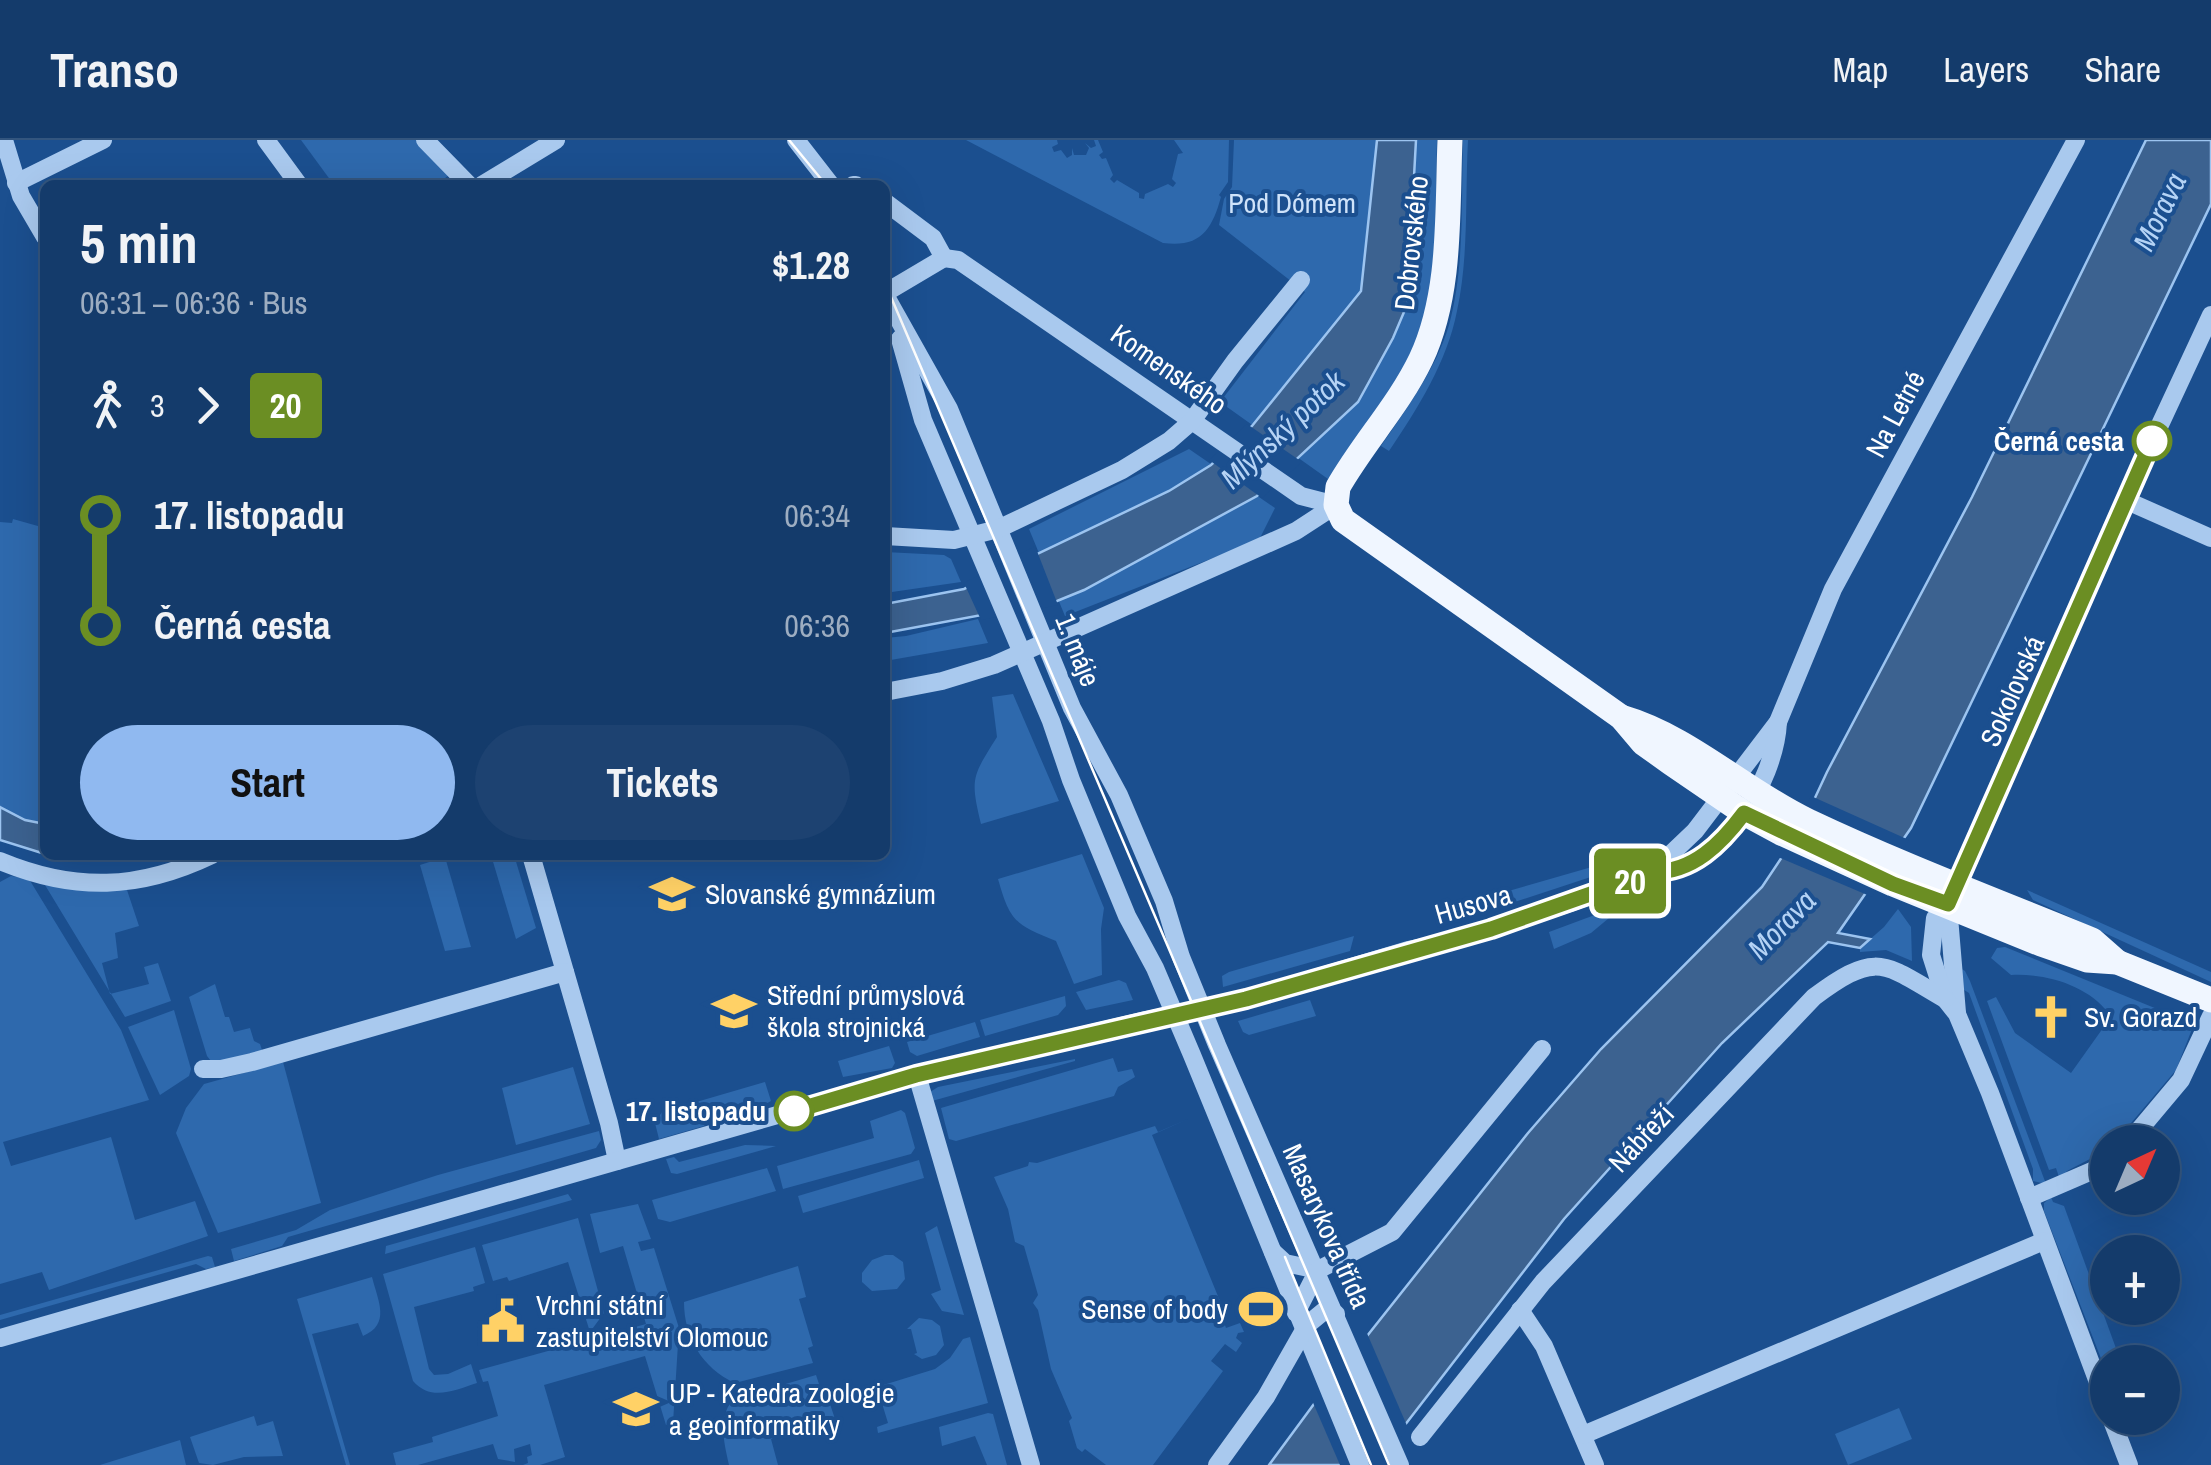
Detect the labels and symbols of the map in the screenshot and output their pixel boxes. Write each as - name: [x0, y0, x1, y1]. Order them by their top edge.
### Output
- water label: Morava: [2123, 166, 2195, 257]
- street label: Dobrovského: [1385, 174, 1437, 312]
- park label: Pod Dómem: [1228, 184, 1356, 222]
- street label: Komenského: [1103, 315, 1235, 423]
- water label: Mlýnský potok: [1212, 360, 1354, 497]
- street label: Na Letné: [1856, 364, 1934, 464]
- place label: Černá cesta: [1994, 422, 2124, 460]
- marker: Černá cesta: [2133, 422, 2171, 460]
- street label: 1. máje: [1046, 608, 1110, 692]
- street label: Sokolovská: [1971, 629, 2053, 752]
- line badge: 20: [1585, 848, 1675, 914]
- school or university icon: Slovanské gymnázium: [648, 870, 696, 918]
- place label: Slovanské gymnázium: [705, 875, 936, 913]
- street label: Husova: [1430, 875, 1516, 933]
- water label: Morava: [1738, 881, 1824, 968]
- place label: Střední průmyslová škola strojnická: [767, 976, 965, 1046]
- school or university icon: Střední průmyslová škola strojnická: [710, 987, 758, 1035]
- church icon: Sv. Gorazd: [2027, 993, 2075, 1041]
- place label: Sv. Gorazd: [2084, 998, 2197, 1036]
- place label: 17. listopadu: [626, 1092, 766, 1130]
- marker: 17. listopadu: [775, 1092, 813, 1130]
- street label: Nábřeží: [1600, 1095, 1683, 1180]
- north arrow: [2090, 1125, 2180, 1215]
- street label: Masarykova třída: [1274, 1138, 1380, 1314]
- sports icon: Sense of body: [1237, 1285, 1285, 1333]
- place label: Vrchní státní zastupitelství Olomouc: [536, 1286, 768, 1356]
- place label: Sense of body: [1081, 1290, 1229, 1328]
- public building icon: Vrchní státní zastupitelství Olomouc: [479, 1297, 527, 1345]
- place label: UP - Katedra zoologie a geoinformatiky: [669, 1374, 895, 1444]
- school or university icon: UP - Katedra zoologie a geoinformatiky: [612, 1385, 660, 1433]

